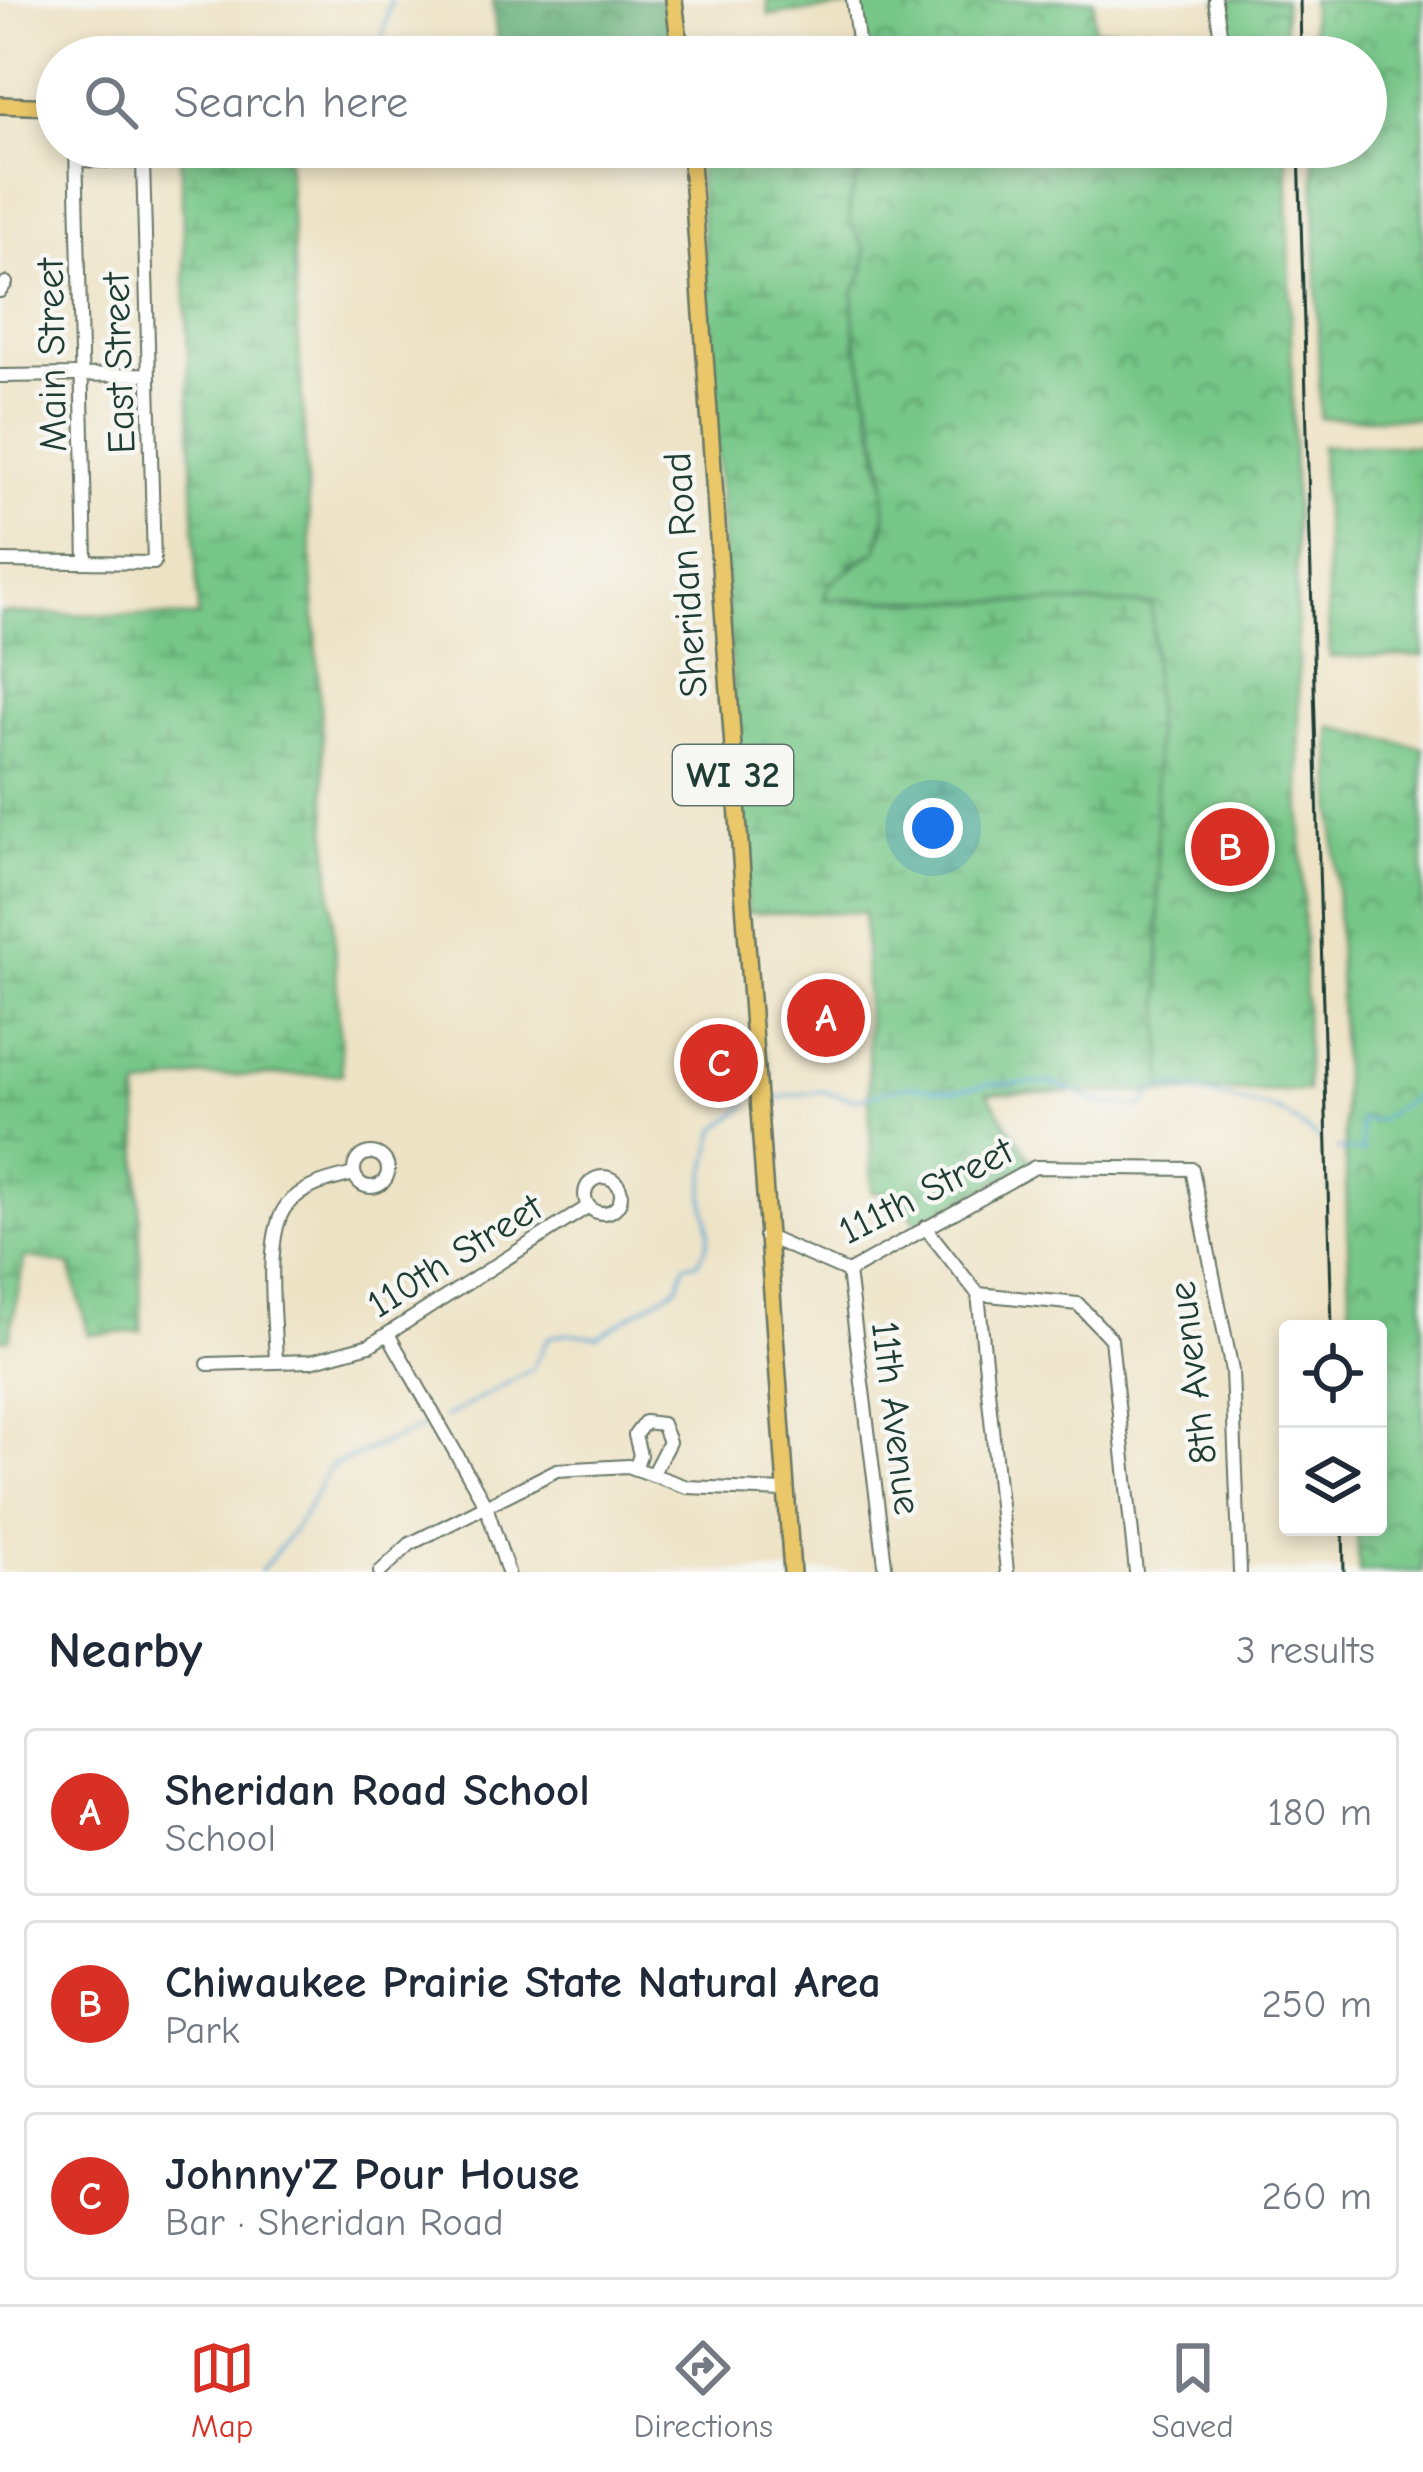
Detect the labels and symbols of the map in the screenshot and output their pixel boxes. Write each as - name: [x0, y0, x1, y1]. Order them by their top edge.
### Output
- street label: Main Street: [28, 256, 76, 452]
- street label: East Street: [93, 270, 145, 455]
- street label: Sheridan Road: [655, 451, 717, 699]
- road number: WI 32: [673, 745, 793, 805]
- your location: [903, 798, 963, 858]
- pin: B: [1191, 802, 1269, 892]
- pin: A: [787, 973, 865, 1063]
- pin: C: [680, 1018, 758, 1108]
- street label: 111th Street: [832, 1127, 1022, 1254]
- street label: 110th Street: [359, 1184, 552, 1327]
- street label: 8th Avenue: [1159, 1279, 1227, 1467]
- street label: 11th Avenue: [862, 1319, 930, 1517]

